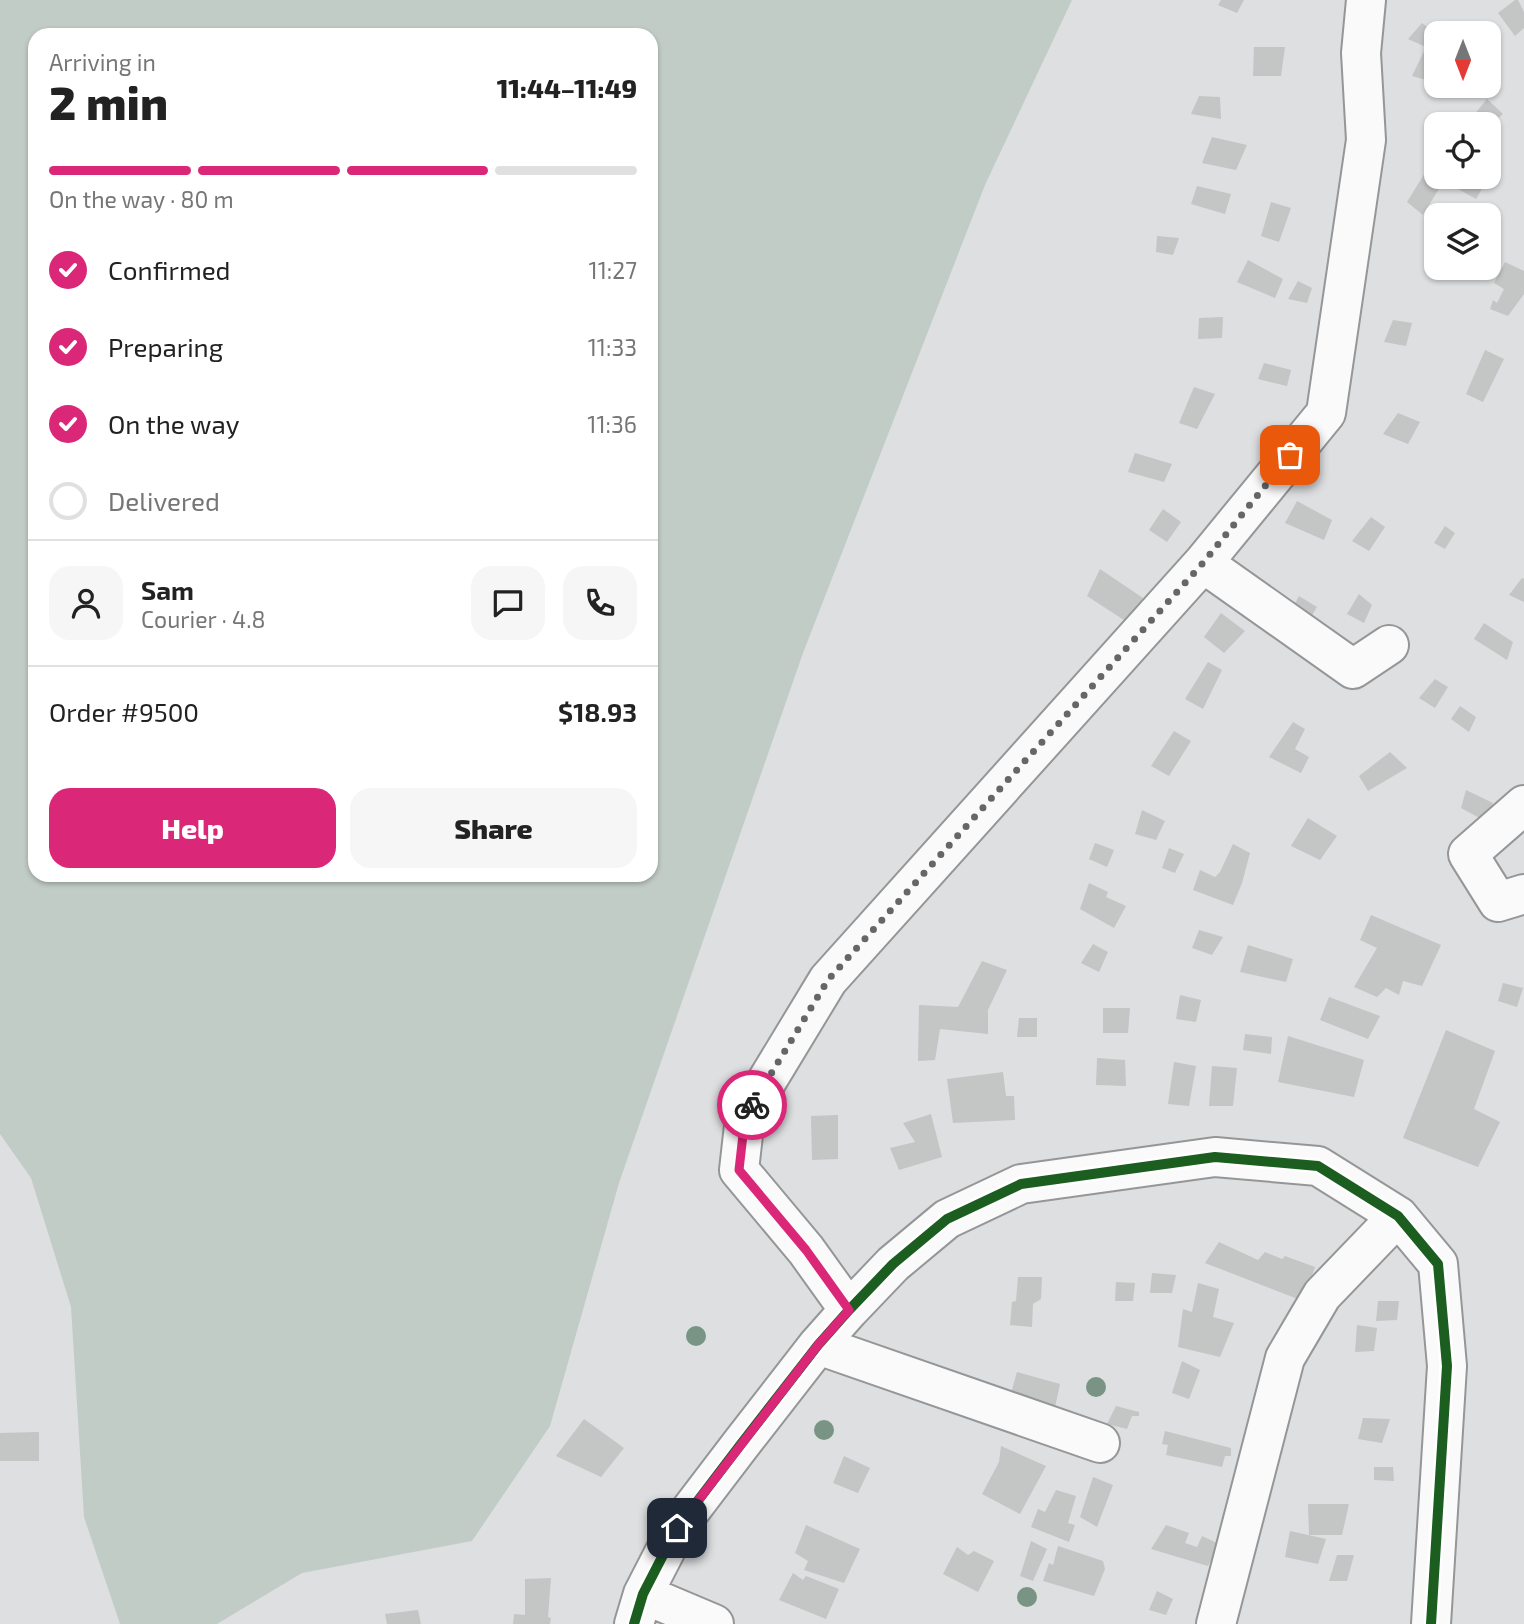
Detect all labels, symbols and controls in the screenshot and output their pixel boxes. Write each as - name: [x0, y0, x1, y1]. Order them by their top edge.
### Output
- north arrow: [1424, 21, 1502, 98]
- map controls: [1424, 21, 1501, 280]
- text: Arriving in: [49, 48, 156, 76]
- text: 11:44–11:49: [497, 72, 637, 103]
- text: 2 min: [49, 74, 168, 129]
- button: locate: [1424, 112, 1501, 189]
- text: On the way · 80 m: [49, 185, 234, 213]
- button: layers: [1424, 203, 1501, 280]
- icon: check: [49, 251, 87, 289]
- text: Confirmed: [108, 254, 231, 285]
- text: 11:27: [589, 256, 637, 284]
- icon: check: [49, 328, 87, 366]
- text: Preparing: [108, 331, 223, 362]
- text: 11:33: [588, 333, 637, 361]
- icon: check: [49, 405, 87, 443]
- text: On the way: [108, 408, 239, 439]
- text: 11:36: [587, 410, 637, 438]
- pin: [1260, 425, 1320, 485]
- icon: bag: [1271, 436, 1309, 474]
- text: Delivered: [108, 485, 220, 516]
- button: person: [49, 566, 123, 640]
- button: chat: [471, 566, 545, 640]
- button: phone: [563, 566, 637, 640]
- text: Sam: [141, 574, 194, 605]
- text: Courier · 4.8: [141, 605, 265, 633]
- text: Order #9500: [49, 696, 199, 727]
- text: $18.93: [558, 696, 637, 727]
- button: Help: [49, 788, 336, 868]
- button: Share: [350, 788, 637, 868]
- courier: [717, 1070, 787, 1140]
- icon: bike: [733, 1086, 771, 1124]
- pin: [647, 1498, 707, 1558]
- icon: home: [658, 1509, 696, 1547]

